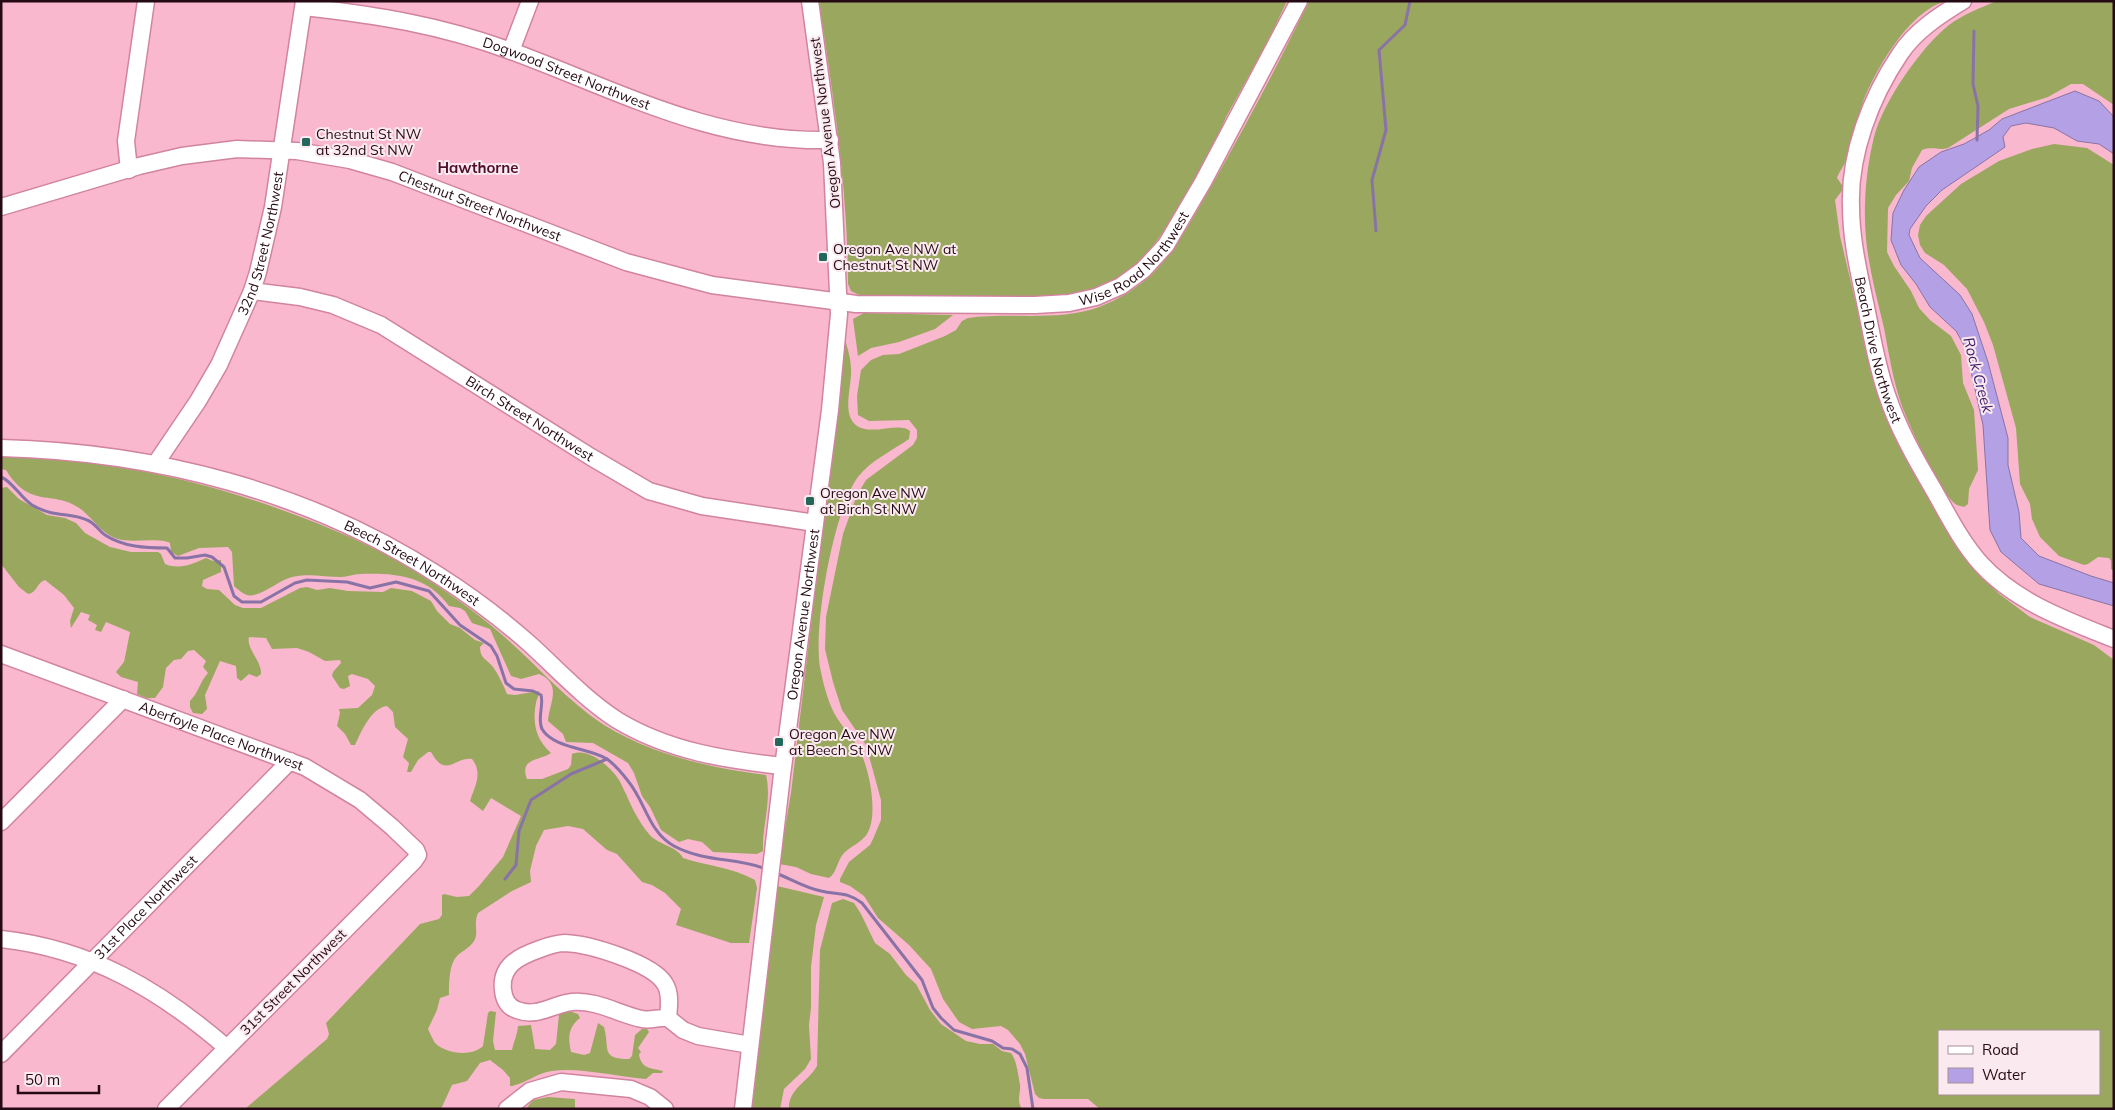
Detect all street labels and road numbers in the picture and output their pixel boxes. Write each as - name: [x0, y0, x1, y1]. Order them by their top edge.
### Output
- street label: Dogwood Street Northwest: [481, 33, 653, 114]
- street label: Oregon Avenue Northwest: [806, 36, 844, 210]
- street label: Chestnut Street Northwest: [396, 166, 564, 245]
- street label: 32nd Street Northwest: [233, 170, 287, 318]
- street label: Wise Road Northwest: [1077, 208, 1193, 310]
- street label: Beach Drive Northwest: [1851, 275, 1906, 426]
- street label: Birch Street Northwest: [462, 372, 597, 465]
- street label: Beech Street Northwest: [341, 516, 483, 610]
- street label: Oregon Avenue Northwest: [783, 528, 823, 701]
- street label: Aberfoyle Place Northwest: [137, 697, 306, 775]
- street label: 31st Place Northwest: [90, 851, 201, 963]
- street label: 31st Street Northwest: [236, 925, 350, 1039]

